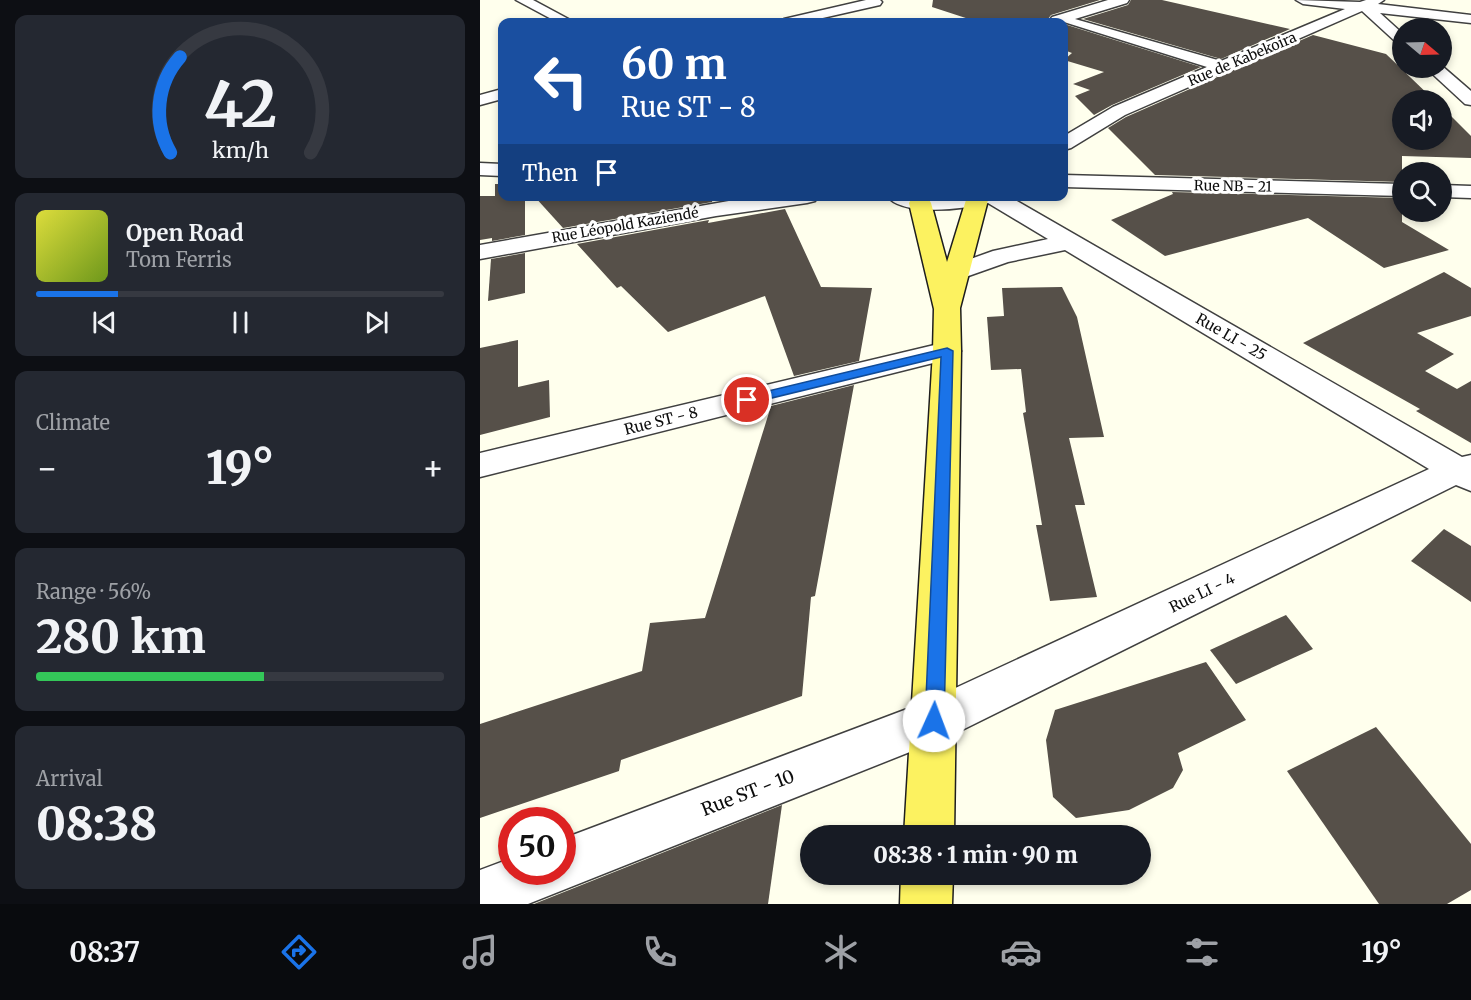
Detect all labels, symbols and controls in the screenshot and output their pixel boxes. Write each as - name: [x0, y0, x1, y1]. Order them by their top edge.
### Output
- north arrow: [1392, 18, 1452, 78]
- map controls: [1392, 18, 1452, 222]
- street label: Rue de Kabekoira: [1185, 28, 1300, 90]
- text: 60 m: [621, 38, 727, 90]
- icon: left: [522, 42, 600, 120]
- text: 42: [203, 67, 277, 145]
- text: Rue ST - 8: [621, 90, 756, 124]
- button: sound: [1392, 90, 1452, 150]
- text: km/h: [212, 138, 268, 165]
- icon: arrive: [590, 156, 623, 189]
- text: Then: [522, 159, 578, 187]
- button: search: [1392, 162, 1452, 222]
- street label: Rue NB - 21: [1194, 176, 1272, 196]
- street label: Rue Léopold Kaziendé: [550, 203, 700, 247]
- text: Open Road: [126, 219, 244, 247]
- text: Tom Ferris: [126, 247, 232, 272]
- icon: previous: [88, 306, 121, 339]
- icon: pause: [224, 306, 257, 339]
- icon: next: [360, 306, 393, 339]
- street label: Rue LI - 25: [1192, 309, 1270, 364]
- pin: [721, 374, 772, 425]
- icon: arrive: [730, 383, 763, 416]
- street label: Rue ST - 8: [622, 402, 700, 439]
- text: Climate: [36, 410, 110, 435]
- text: 19°: [206, 440, 274, 496]
- text: −: [36, 448, 58, 489]
- text: +: [422, 448, 444, 489]
- street label: Rue LI - 4: [1166, 569, 1238, 617]
- text: Range · 56%: [36, 579, 151, 604]
- text: 280 km: [36, 609, 206, 665]
- position arrow: [902, 689, 966, 753]
- street label: Rue ST - 10: [698, 764, 798, 821]
- text: Arrival: [36, 766, 103, 791]
- text: 08:38: [36, 796, 157, 852]
- speed limit sign: 50: [498, 807, 576, 885]
- text: 08:38 · 1 min · 90 m: [873, 841, 1078, 869]
- icon: directions: [278, 931, 320, 973]
- icon: music: [459, 931, 501, 973]
- icon: phone: [639, 931, 681, 973]
- icon: climate: [820, 931, 862, 973]
- icon: car: [1000, 931, 1042, 973]
- icon: filters: [1181, 931, 1223, 973]
- text: 08:37: [69, 935, 140, 969]
- text: 19°: [1361, 935, 1402, 969]

